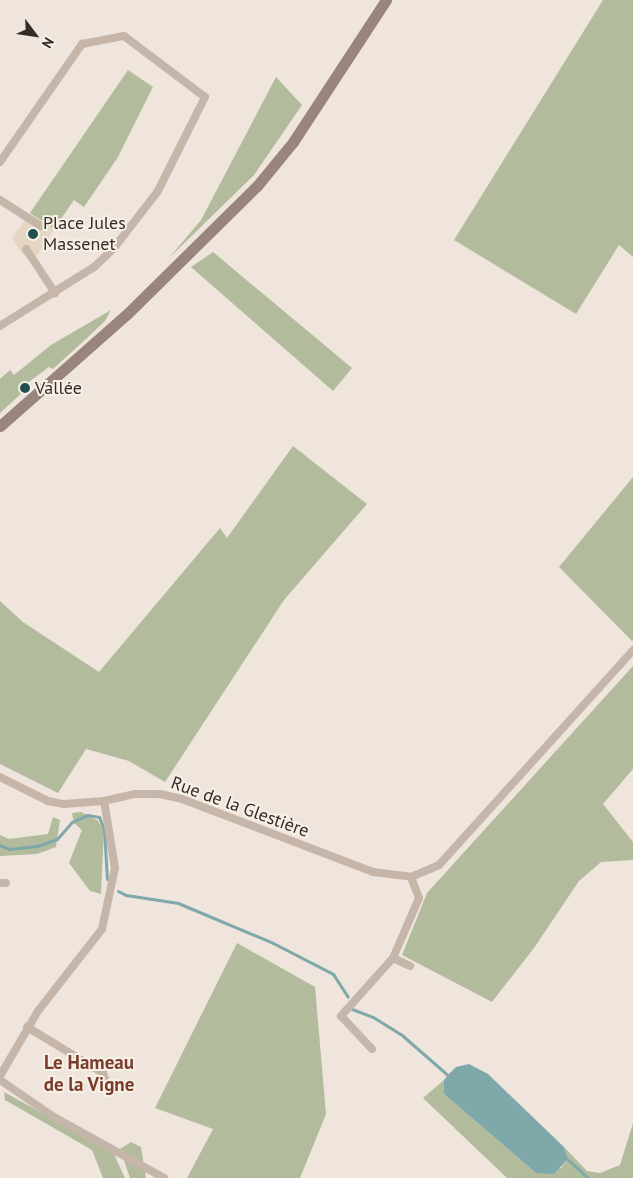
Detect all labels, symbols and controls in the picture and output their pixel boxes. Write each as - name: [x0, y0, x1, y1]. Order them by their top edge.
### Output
- north arrow: [10, 10, 60, 60]
- text: N: [38, 34, 58, 51]
- place label: Place Jules Massenet: [43, 213, 126, 255]
- marker: Place Jules Massenet: [27, 228, 39, 240]
- place label: Vallée: [35, 377, 82, 399]
- marker: Vallée: [19, 382, 31, 394]
- street label: Rue de la Glestière: [168, 772, 312, 842]
- district label: Le Hameau de la Vigne: [43, 1052, 135, 1096]

